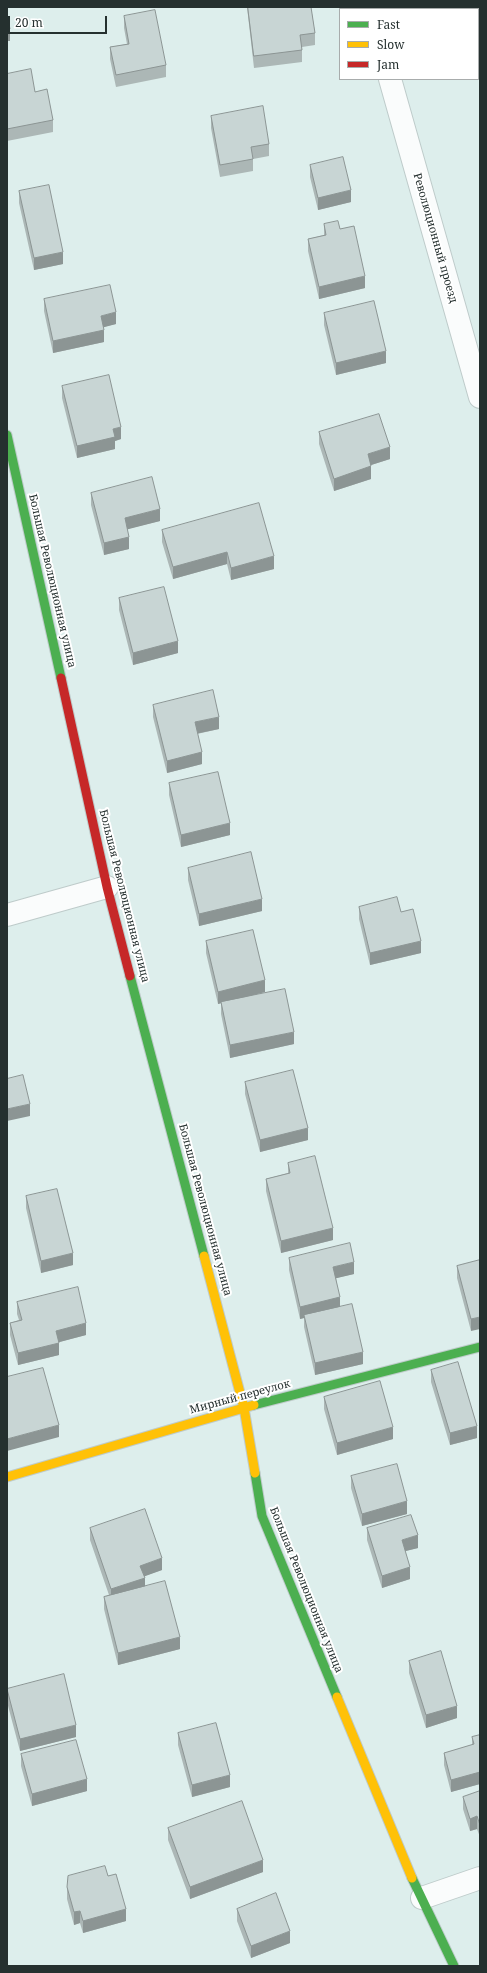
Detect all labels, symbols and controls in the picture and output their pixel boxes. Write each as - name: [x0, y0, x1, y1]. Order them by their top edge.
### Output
- scale bar: [10, 8, 109, 34]
- legend: [339, 8, 479, 80]
- text: 20 m: [15, 14, 43, 31]
- text: Fast: [377, 16, 400, 33]
- text: Slow: [377, 36, 405, 53]
- text: Jam: [377, 56, 399, 73]
- street label: Революционный проезд: [410, 172, 460, 304]
- street label: Большая Революционная улица: [26, 493, 78, 669]
- street label: Большая Революционная улица: [96, 808, 152, 984]
- street label: Большая Революционная улица: [176, 1122, 234, 1298]
- street label: Мирный переулок: [188, 1377, 292, 1417]
- street label: Большая Революционная улица: [267, 1505, 345, 1675]

